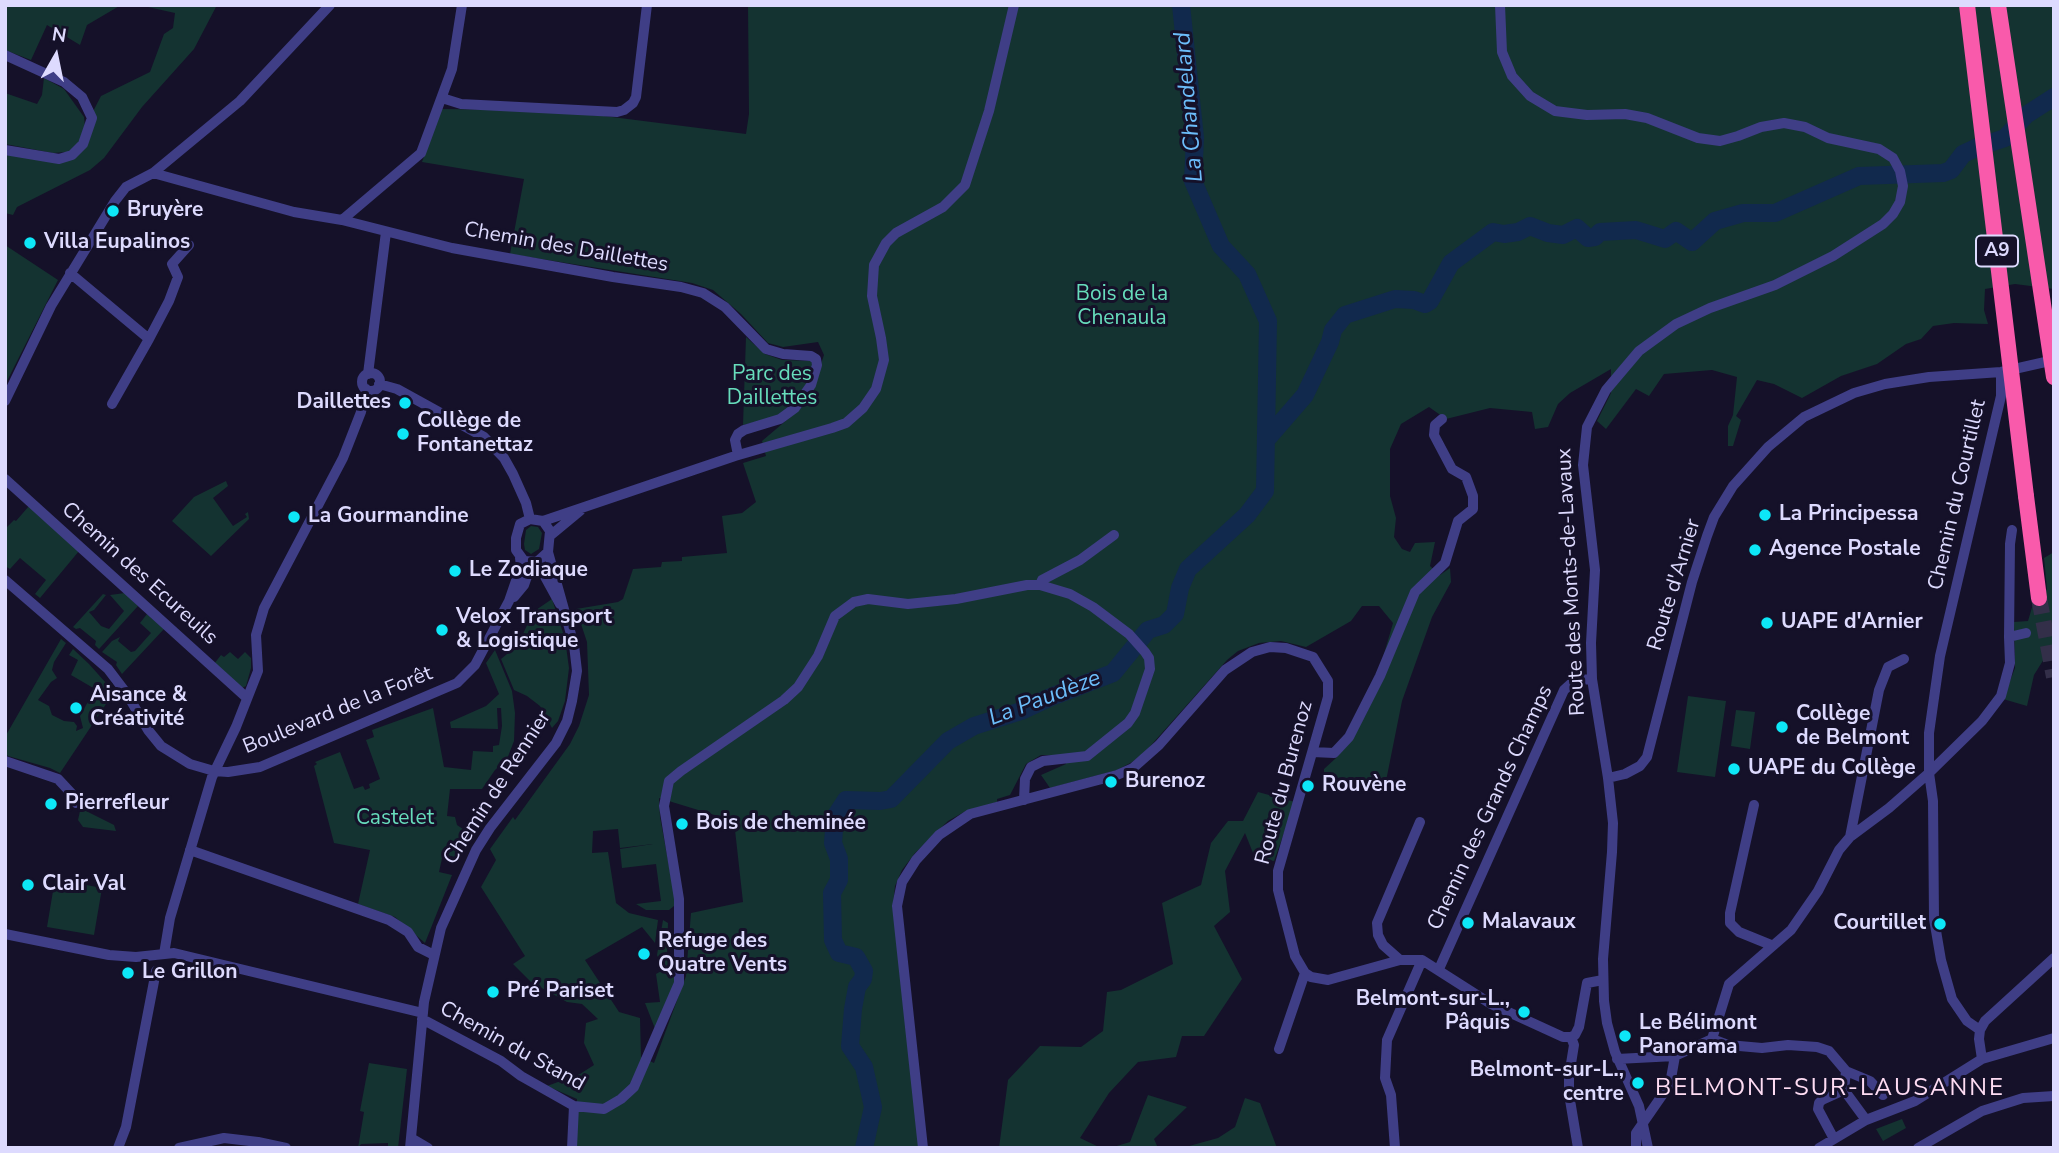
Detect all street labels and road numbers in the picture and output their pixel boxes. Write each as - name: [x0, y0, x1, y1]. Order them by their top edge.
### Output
- street label: Chemin des Daillettes: [462, 218, 670, 278]
- road number: A9: [1976, 235, 2018, 266]
- street label: Chemin du Courtillet: [1924, 397, 1992, 593]
- street label: Route des Monts-de-Lavaux: [1552, 448, 1592, 716]
- street label: Chemin des Ecureuils: [56, 497, 222, 651]
- street label: Route d'Arnier: [1643, 516, 1707, 654]
- street label: Boulevard de la Forêt: [240, 662, 436, 760]
- street label: Chemin des Grands Champs: [1423, 682, 1559, 934]
- street label: Route du Burenoz: [1251, 698, 1319, 868]
- street label: Chemin de Rennier: [439, 706, 557, 870]
- street label: Chemin du Stand: [435, 997, 589, 1097]

